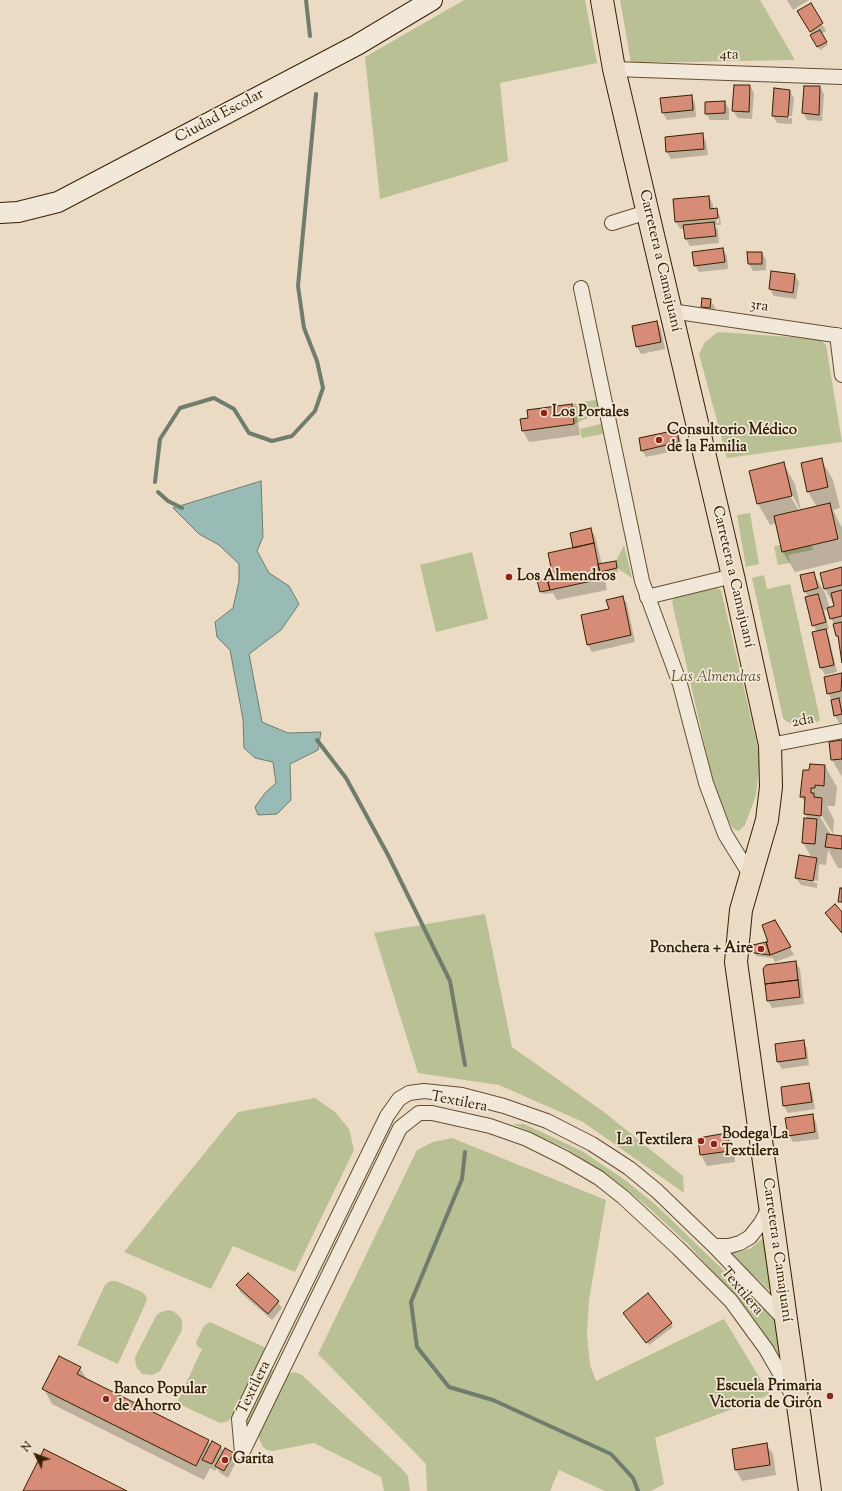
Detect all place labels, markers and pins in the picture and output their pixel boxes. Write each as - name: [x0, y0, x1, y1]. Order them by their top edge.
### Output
- place label: Los Portales: [552, 404, 629, 422]
- marker: Los Portales: [539, 408, 549, 418]
- place label: Consultorio Médico de la Familia: [667, 422, 797, 457]
- marker: Consultorio Médico de la Familia: [654, 435, 664, 445]
- place label: Los Almendros: [517, 568, 616, 586]
- marker: Los Almendros: [504, 572, 514, 582]
- place label: Ponchera + Aire: [650, 940, 753, 958]
- marker: Ponchera + Aire: [756, 944, 766, 954]
- place label: Bodega La Textilera: [722, 1126, 788, 1161]
- place label: La Textilera: [617, 1132, 693, 1150]
- marker: La Textilera: [696, 1136, 706, 1146]
- marker: Bodega La Textilera: [709, 1139, 719, 1149]
- place label: Escuela Primaria Victoria de Girón: [709, 1378, 822, 1413]
- place label: Banco Popular de Ahorro: [114, 1381, 207, 1416]
- marker: Escuela Primaria Victoria de Girón: [825, 1391, 835, 1401]
- marker: Banco Popular de Ahorro: [101, 1394, 111, 1404]
- place label: Garita: [233, 1451, 274, 1469]
- marker: Garita: [220, 1455, 230, 1465]

